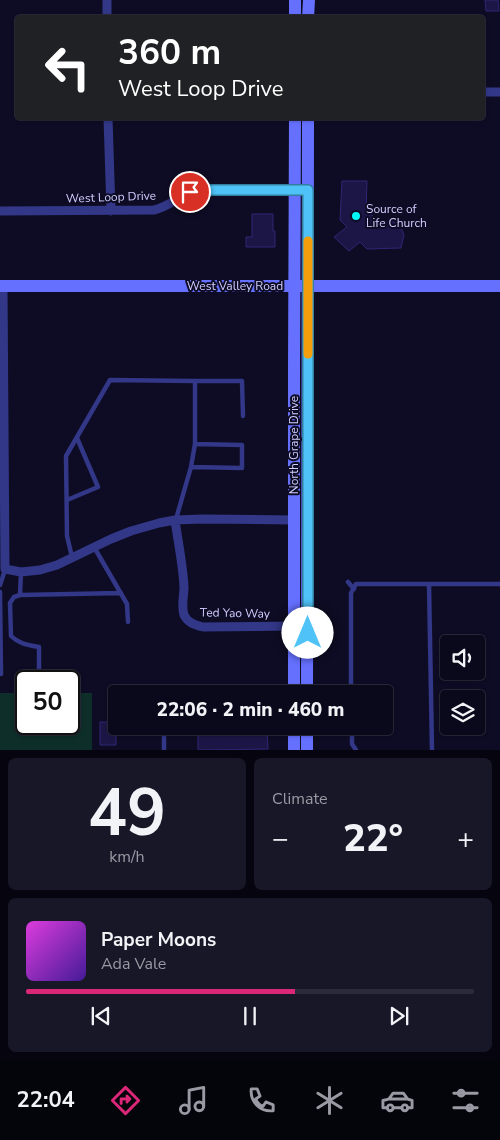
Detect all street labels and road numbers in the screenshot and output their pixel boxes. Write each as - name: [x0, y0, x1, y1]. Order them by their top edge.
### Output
- street label: West Loop Drive: [66, 187, 156, 207]
- street label: West Valley Road: [187, 278, 283, 294]
- street label: North Grape Drive: [286, 396, 302, 494]
- street label: Ted Yao Way: [200, 604, 271, 622]

